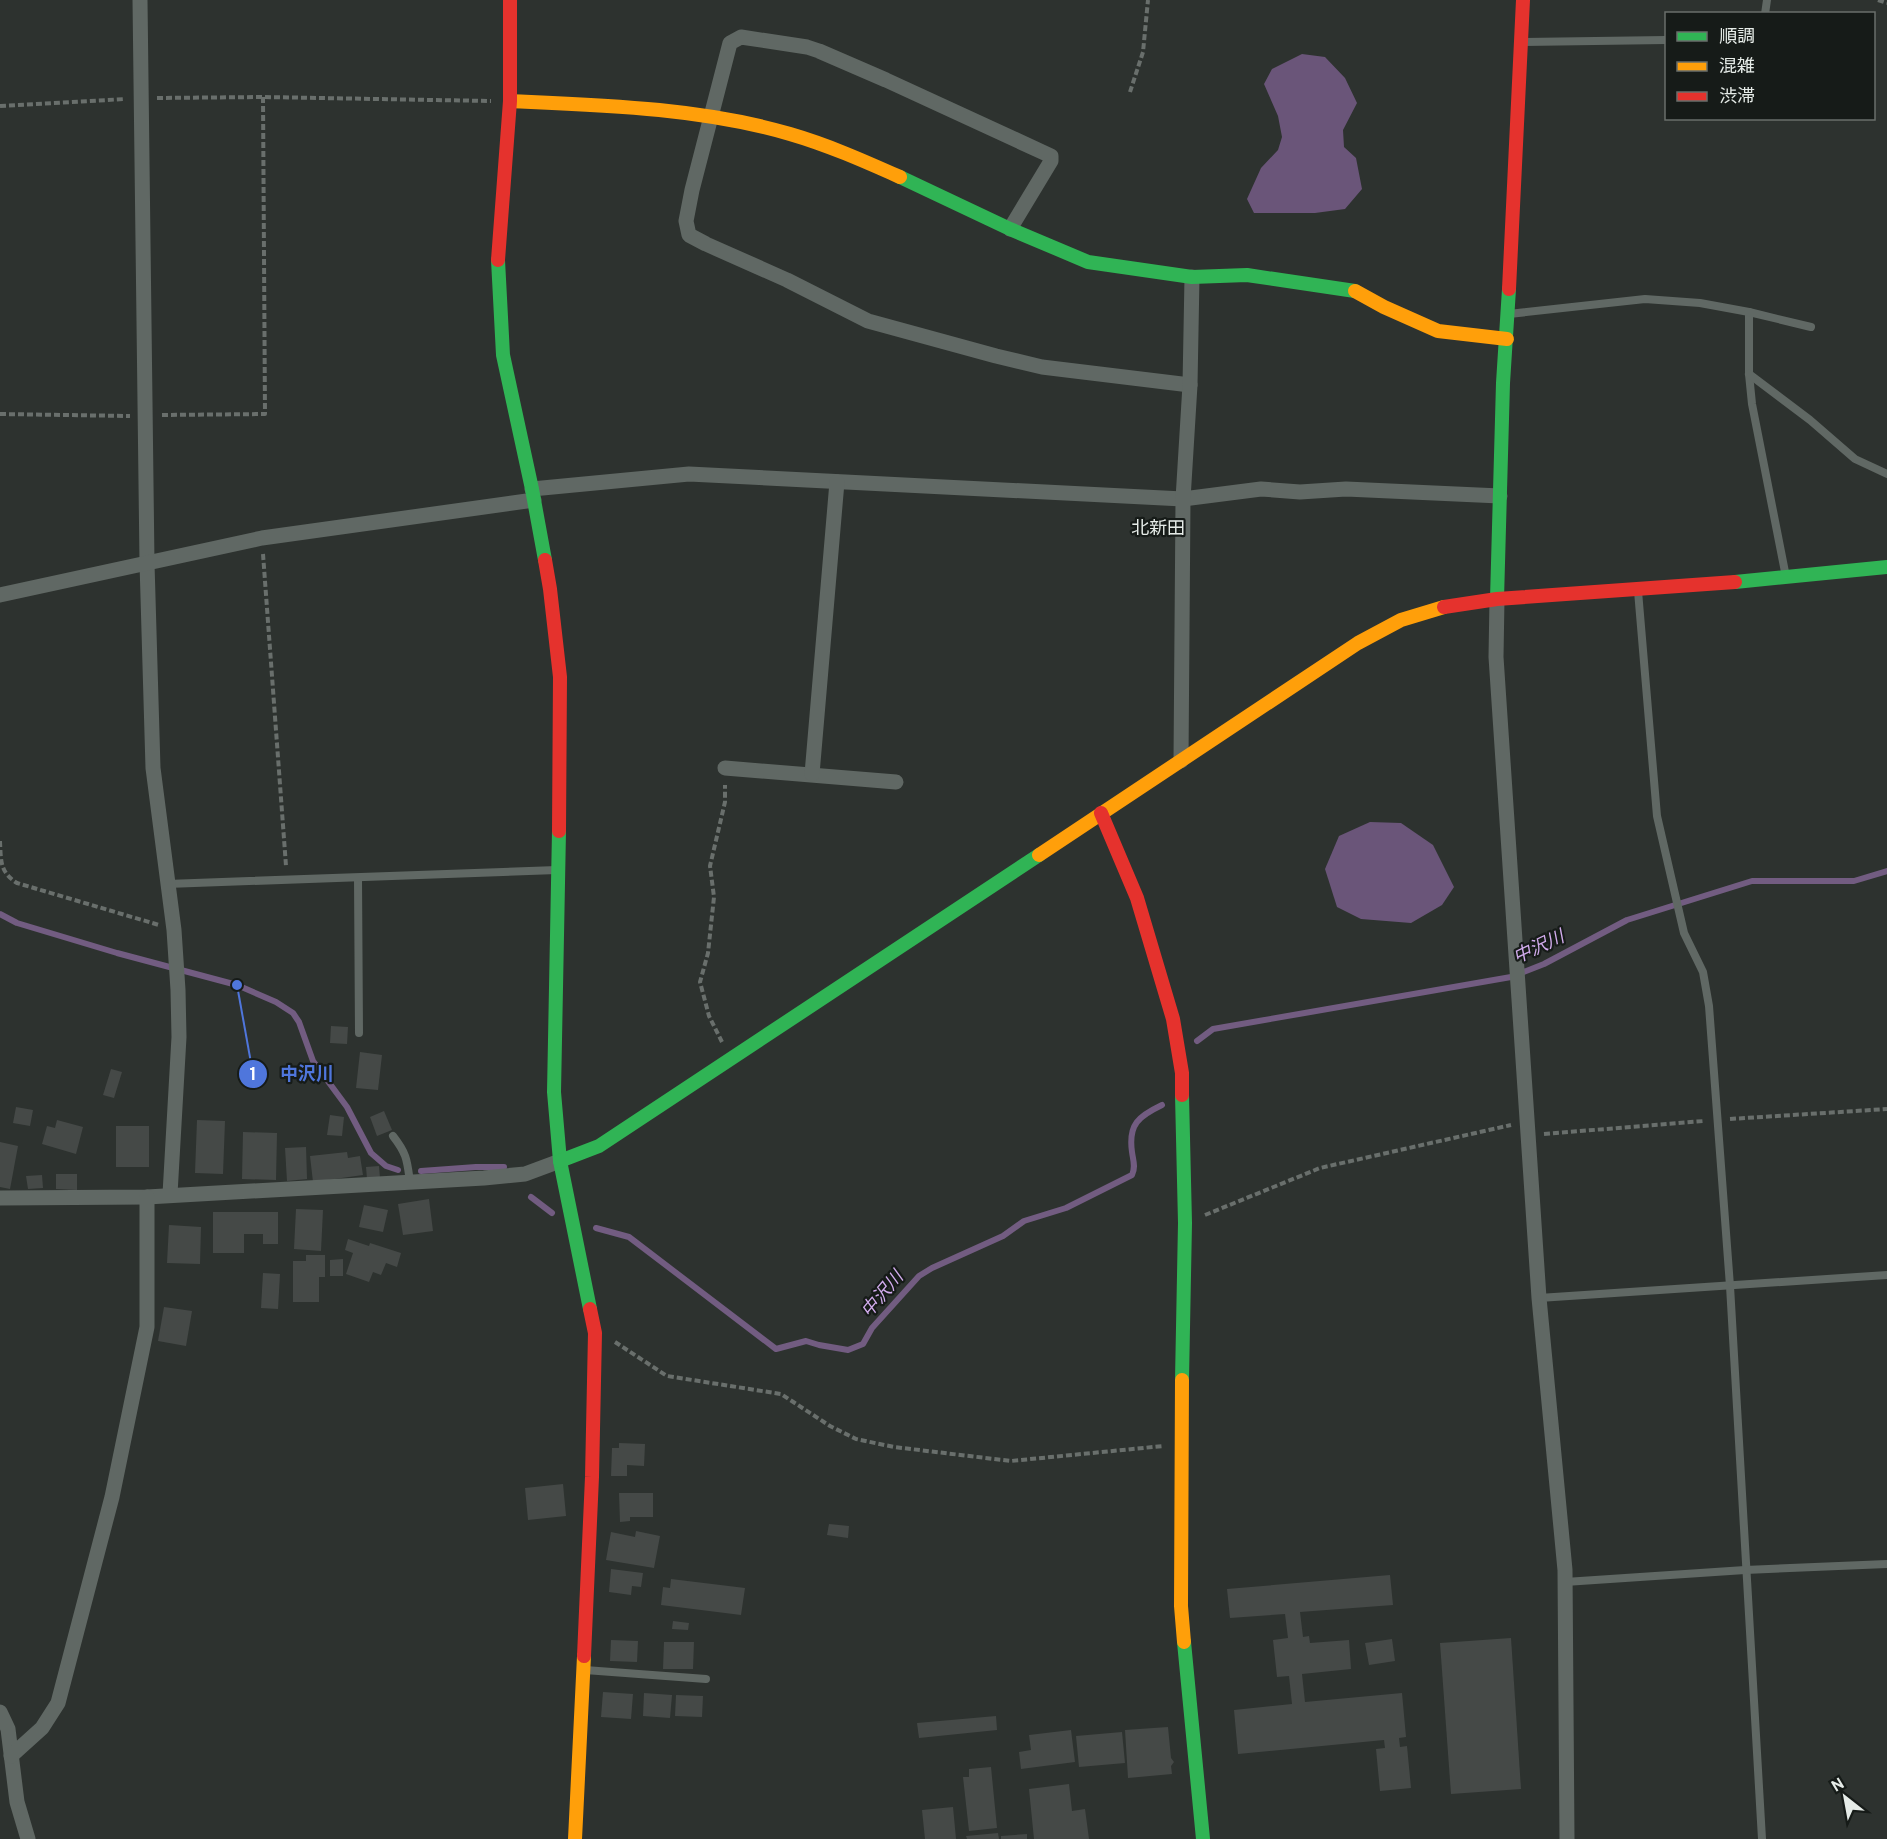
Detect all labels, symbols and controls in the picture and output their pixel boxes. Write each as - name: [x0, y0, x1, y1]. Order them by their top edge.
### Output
- legend: [1665, 12, 1875, 120]
- text: 順調: [1719, 26, 1755, 49]
- text: 混雑: [1719, 56, 1755, 79]
- text: 渋滞: [1719, 86, 1755, 109]
- district label: 北新田: [1131, 518, 1185, 541]
- water label: 中沢川: [1510, 925, 1570, 970]
- callout: 中沢川: [238, 1056, 346, 1092]
- text: 1: [249, 1064, 257, 1087]
- text: 中沢川: [280, 1064, 334, 1087]
- water label: 中沢川: [857, 1265, 910, 1323]
- north arrow: [1815, 1767, 1875, 1827]
- text: N: [1828, 1774, 1848, 1797]

